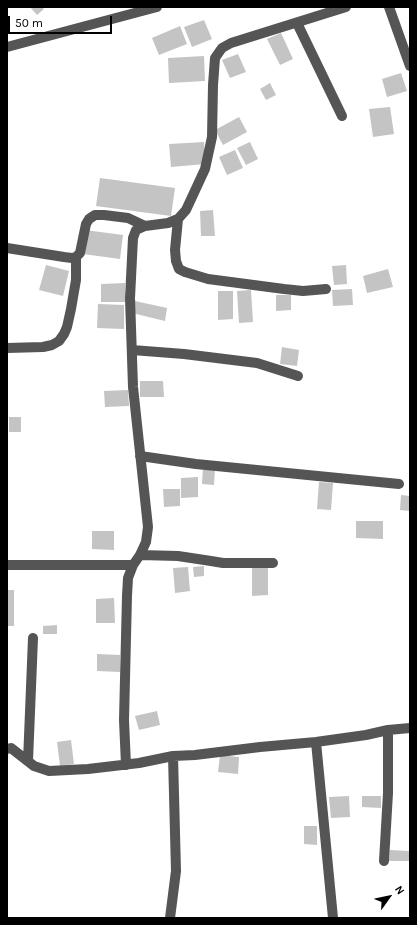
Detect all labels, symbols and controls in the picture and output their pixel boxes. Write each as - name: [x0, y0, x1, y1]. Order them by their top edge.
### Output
- scale bar: [10, 8, 114, 34]
- text: 50 m: [15, 16, 43, 30]
- north arrow: [369, 877, 409, 917]
- text: N: [392, 883, 407, 897]

